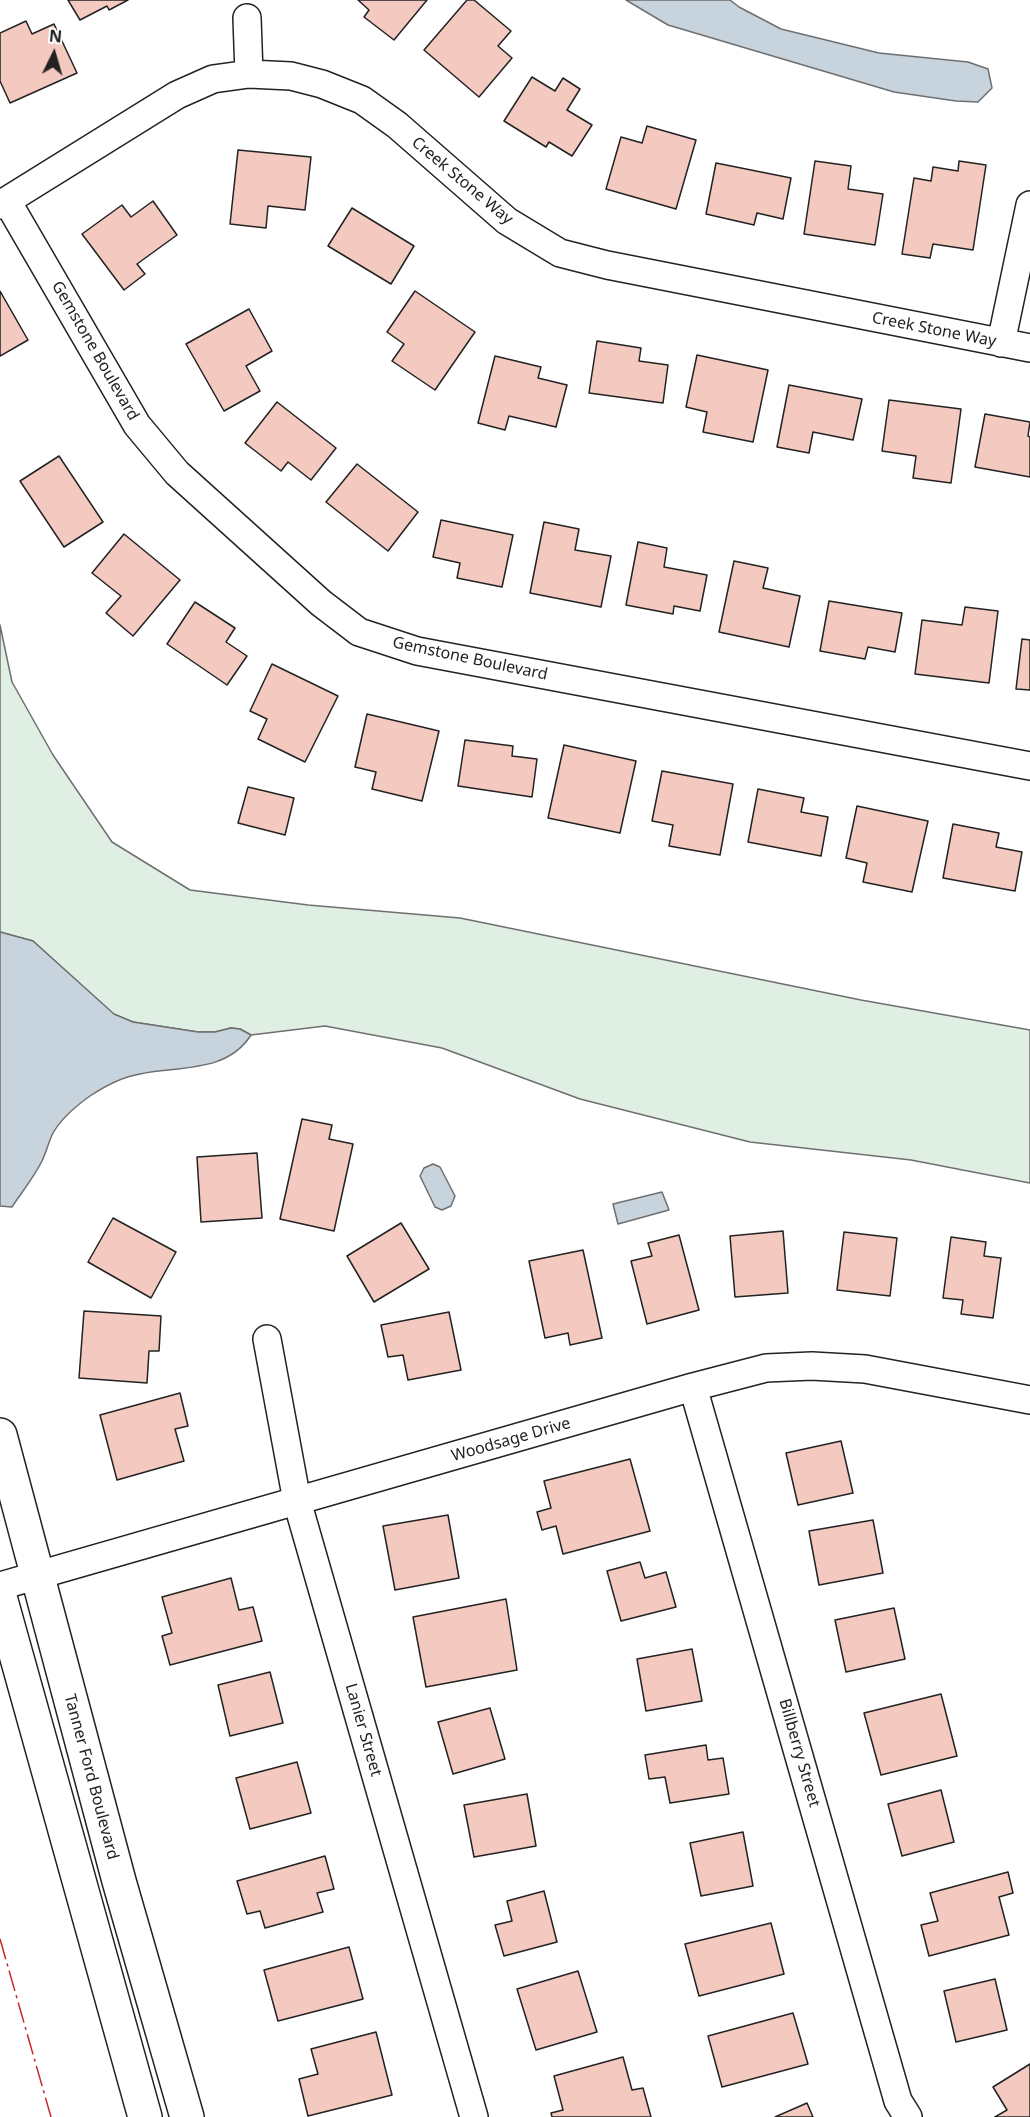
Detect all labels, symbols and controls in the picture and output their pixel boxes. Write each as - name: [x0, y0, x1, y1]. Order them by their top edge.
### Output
- north arrow: [24, 24, 84, 84]
- text: N: [48, 25, 63, 48]
- street label: Creek Stone Way: [408, 133, 516, 229]
- street label: Gemstone Boulevard: [47, 278, 143, 424]
- street label: Creek Stone Way: [870, 309, 998, 351]
- street label: Gemstone Boulevard: [391, 633, 549, 685]
- street label: Woodsage Drive: [449, 1414, 573, 1466]
- street label: Lanier Street: [341, 1681, 385, 1779]
- street label: Tanner Ford Boulevard: [60, 1692, 122, 1862]
- street label: Billberry Street: [774, 1697, 824, 1809]

